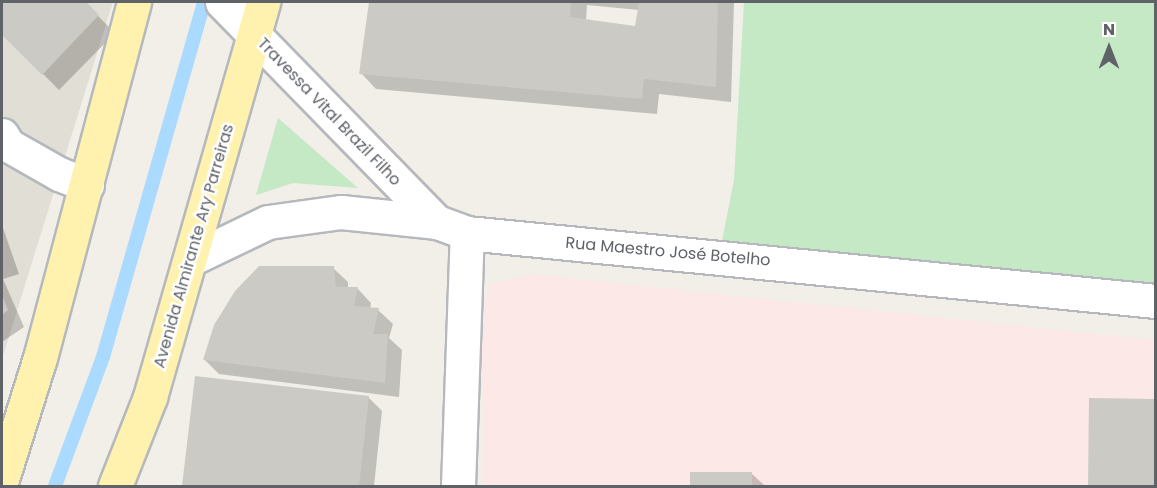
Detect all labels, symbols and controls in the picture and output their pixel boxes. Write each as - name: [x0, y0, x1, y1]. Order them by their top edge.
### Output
- north arrow: [1079, 18, 1139, 78]
- text: N: [1103, 18, 1115, 41]
- street label: Travessa Vital Brazil Filho: [253, 34, 405, 190]
- street label: Avenida Almirante Ary Parreiras: [150, 122, 238, 370]
- street label: Rua Maestro José Botelho: [565, 233, 771, 271]

